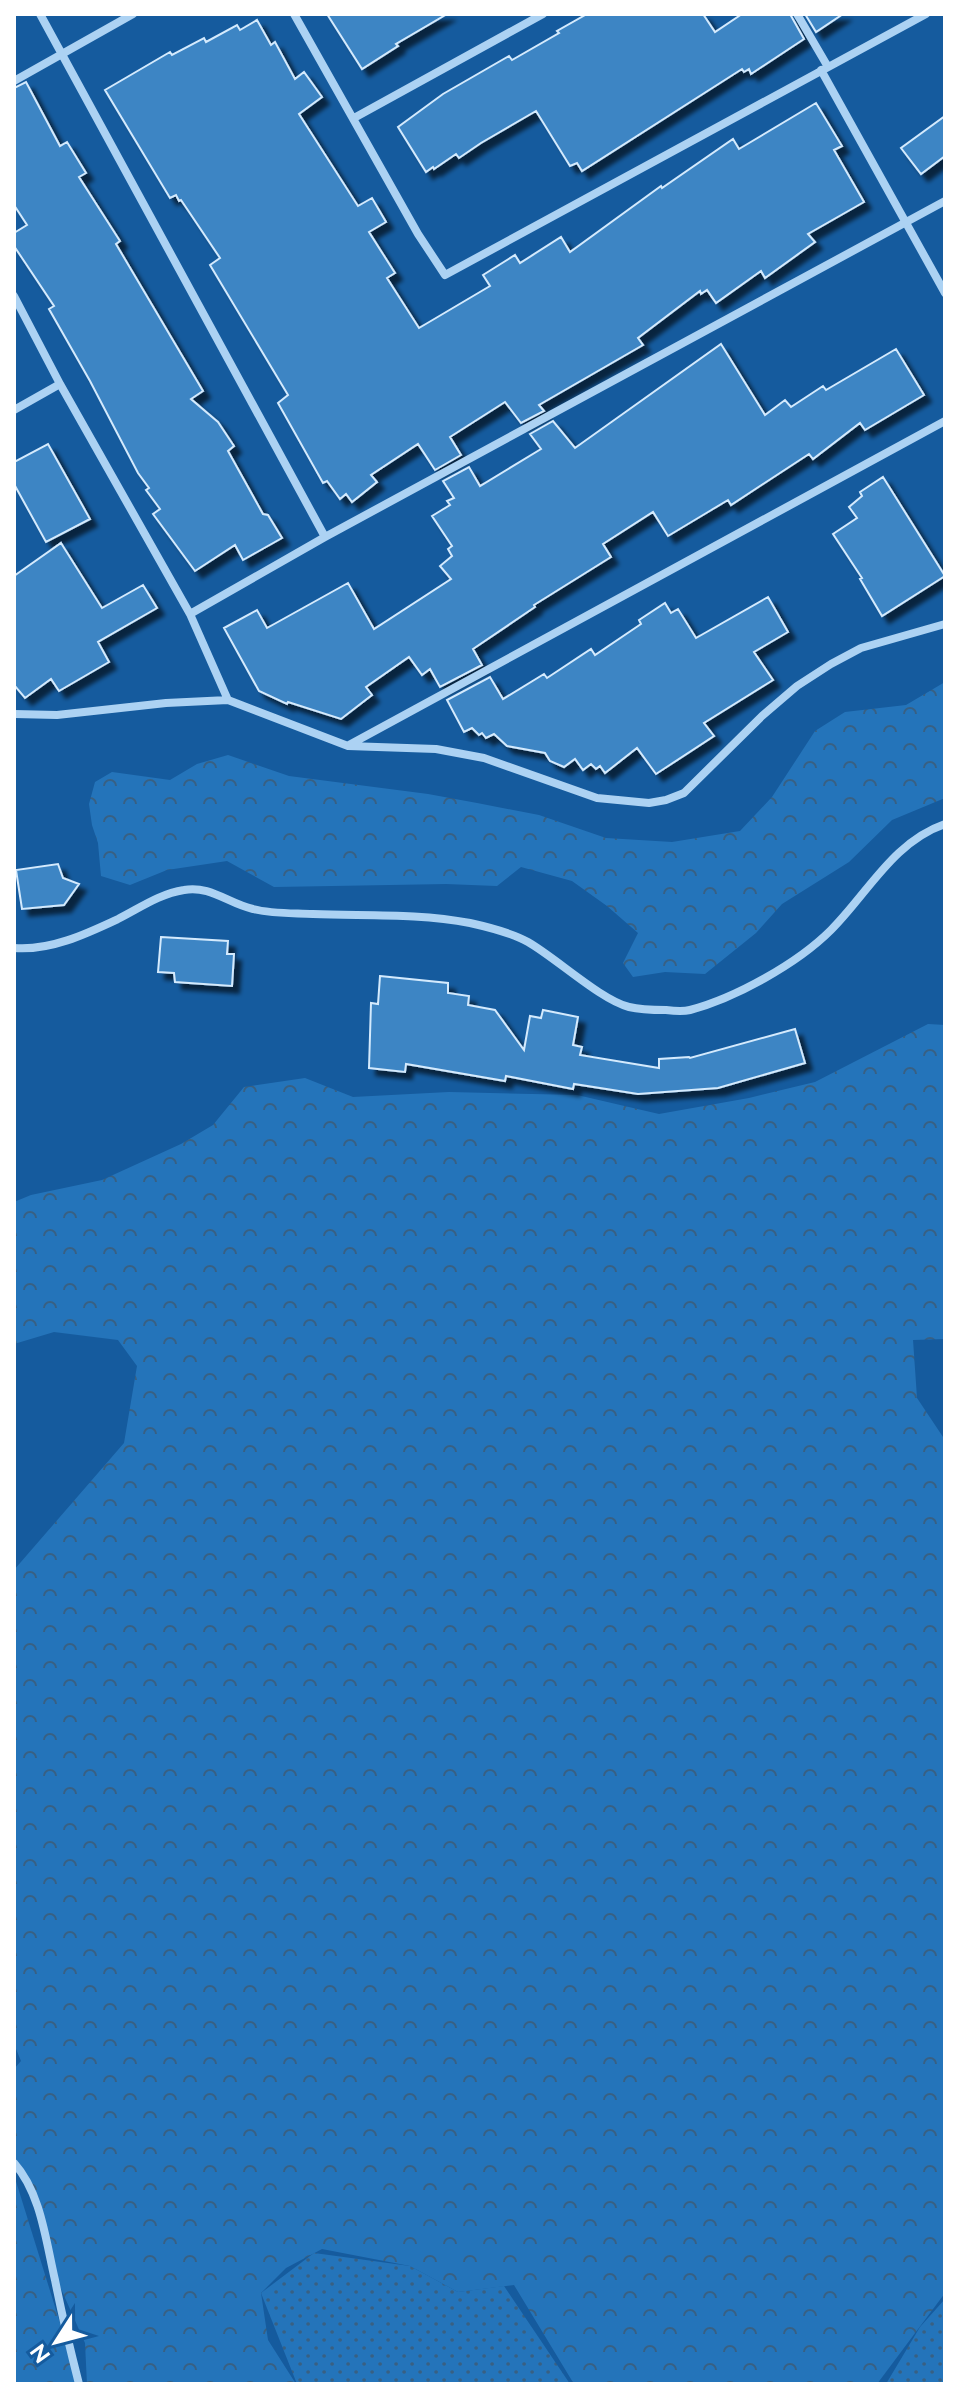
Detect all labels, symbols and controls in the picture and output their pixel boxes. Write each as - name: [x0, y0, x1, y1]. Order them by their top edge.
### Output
- north arrow: [16, 2302, 96, 2382]
- text: N: [24, 2339, 55, 2368]

